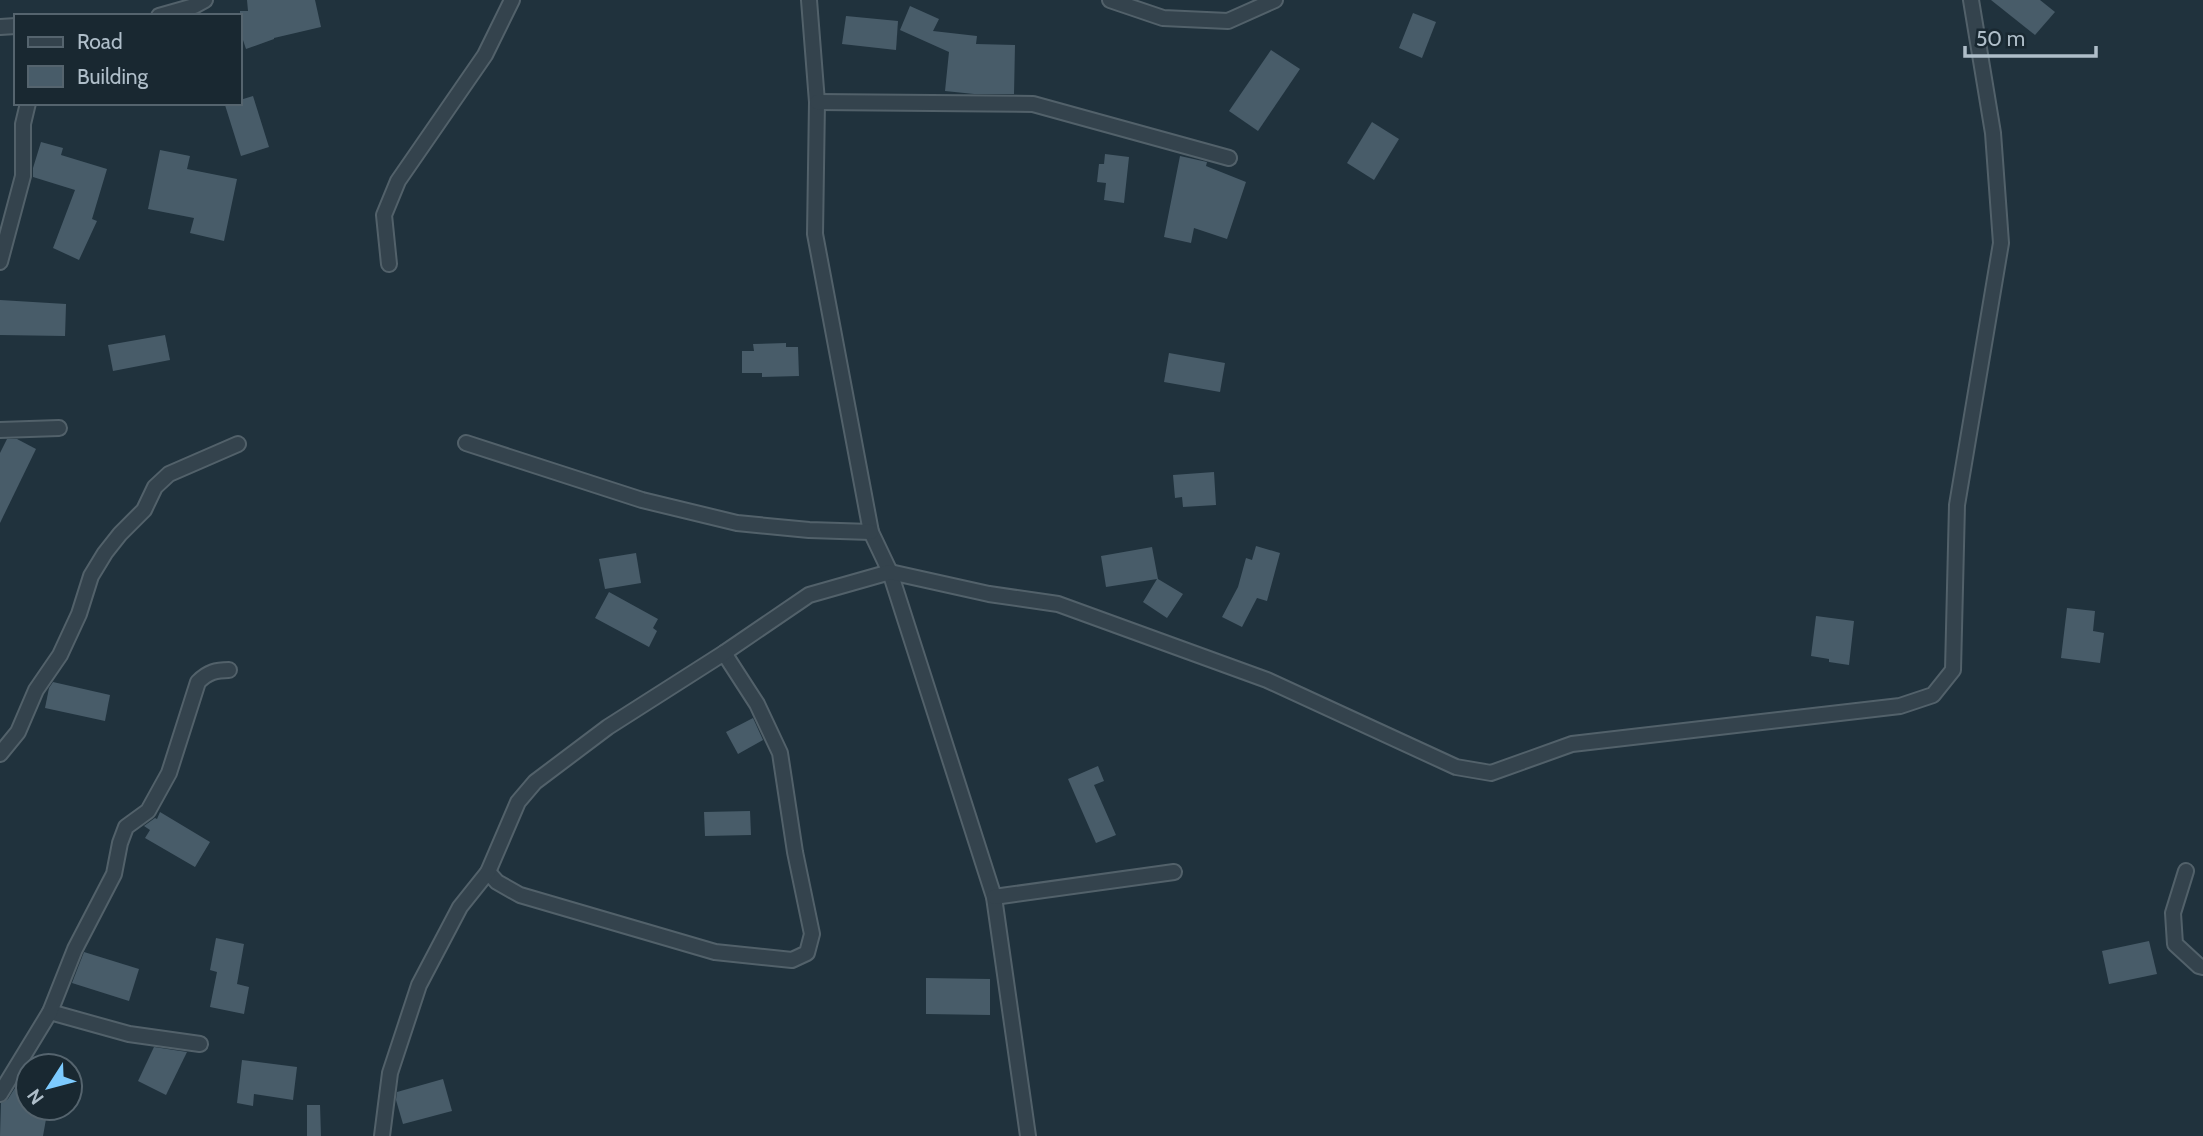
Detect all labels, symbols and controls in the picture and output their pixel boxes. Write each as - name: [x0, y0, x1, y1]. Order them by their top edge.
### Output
- legend: [14, 14, 242, 105]
- scale bar: [1965, 14, 2096, 58]
- text: 50 m: [1976, 26, 2025, 51]
- text: Road: [77, 29, 123, 54]
- text: Building: [77, 64, 149, 89]
- north arrow: [14, 1052, 84, 1122]
- text: N: [22, 1085, 49, 1109]

